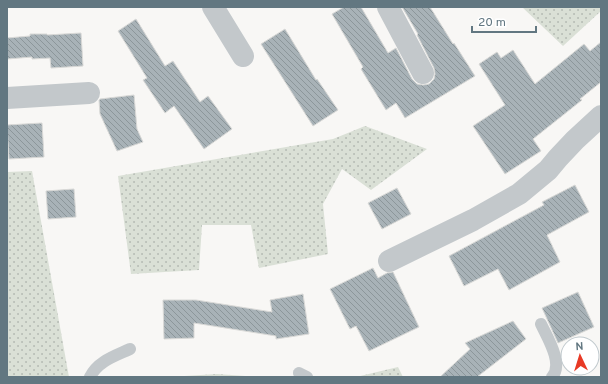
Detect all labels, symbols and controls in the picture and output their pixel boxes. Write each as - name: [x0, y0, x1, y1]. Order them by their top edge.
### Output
- scale bar: [472, 8, 536, 34]
- text: 20 m: [478, 15, 506, 31]
- north arrow: [560, 336, 600, 376]
- text: N: [575, 340, 584, 354]

